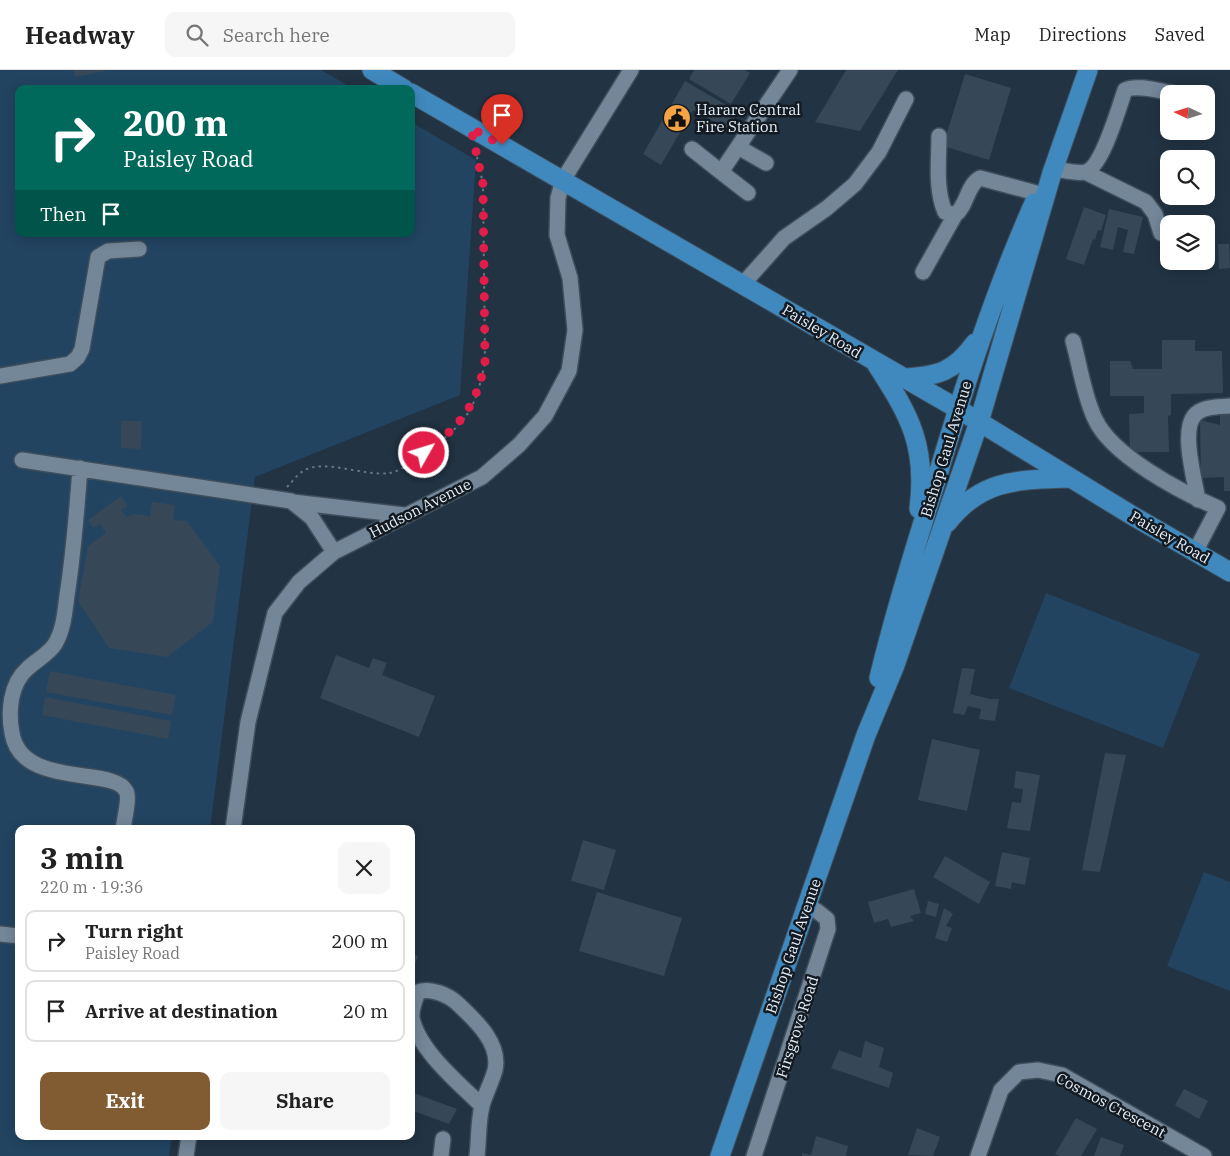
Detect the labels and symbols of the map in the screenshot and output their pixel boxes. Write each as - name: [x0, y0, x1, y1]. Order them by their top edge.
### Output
- north arrow: [1160, 85, 1215, 140]
- pin: [481, 94, 523, 145]
- place label: Harare Central Fire Station: [696, 100, 801, 136]
- public building icon: Harare Central Fire Station: [662, 103, 692, 133]
- street label: Paisley Road: [779, 300, 865, 362]
- street label: Bishop Gaul Avenue: [916, 378, 976, 520]
- position arrow: [397, 426, 449, 478]
- street label: Hudson Avenue: [366, 474, 474, 542]
- street label: Paisley Road: [1127, 506, 1213, 568]
- street label: Bishop Gaul Avenue: [761, 876, 825, 1016]
- street label: Firsgrove Road: [772, 974, 822, 1080]
- street label: Cosmos Crescent: [1053, 1068, 1169, 1142]

